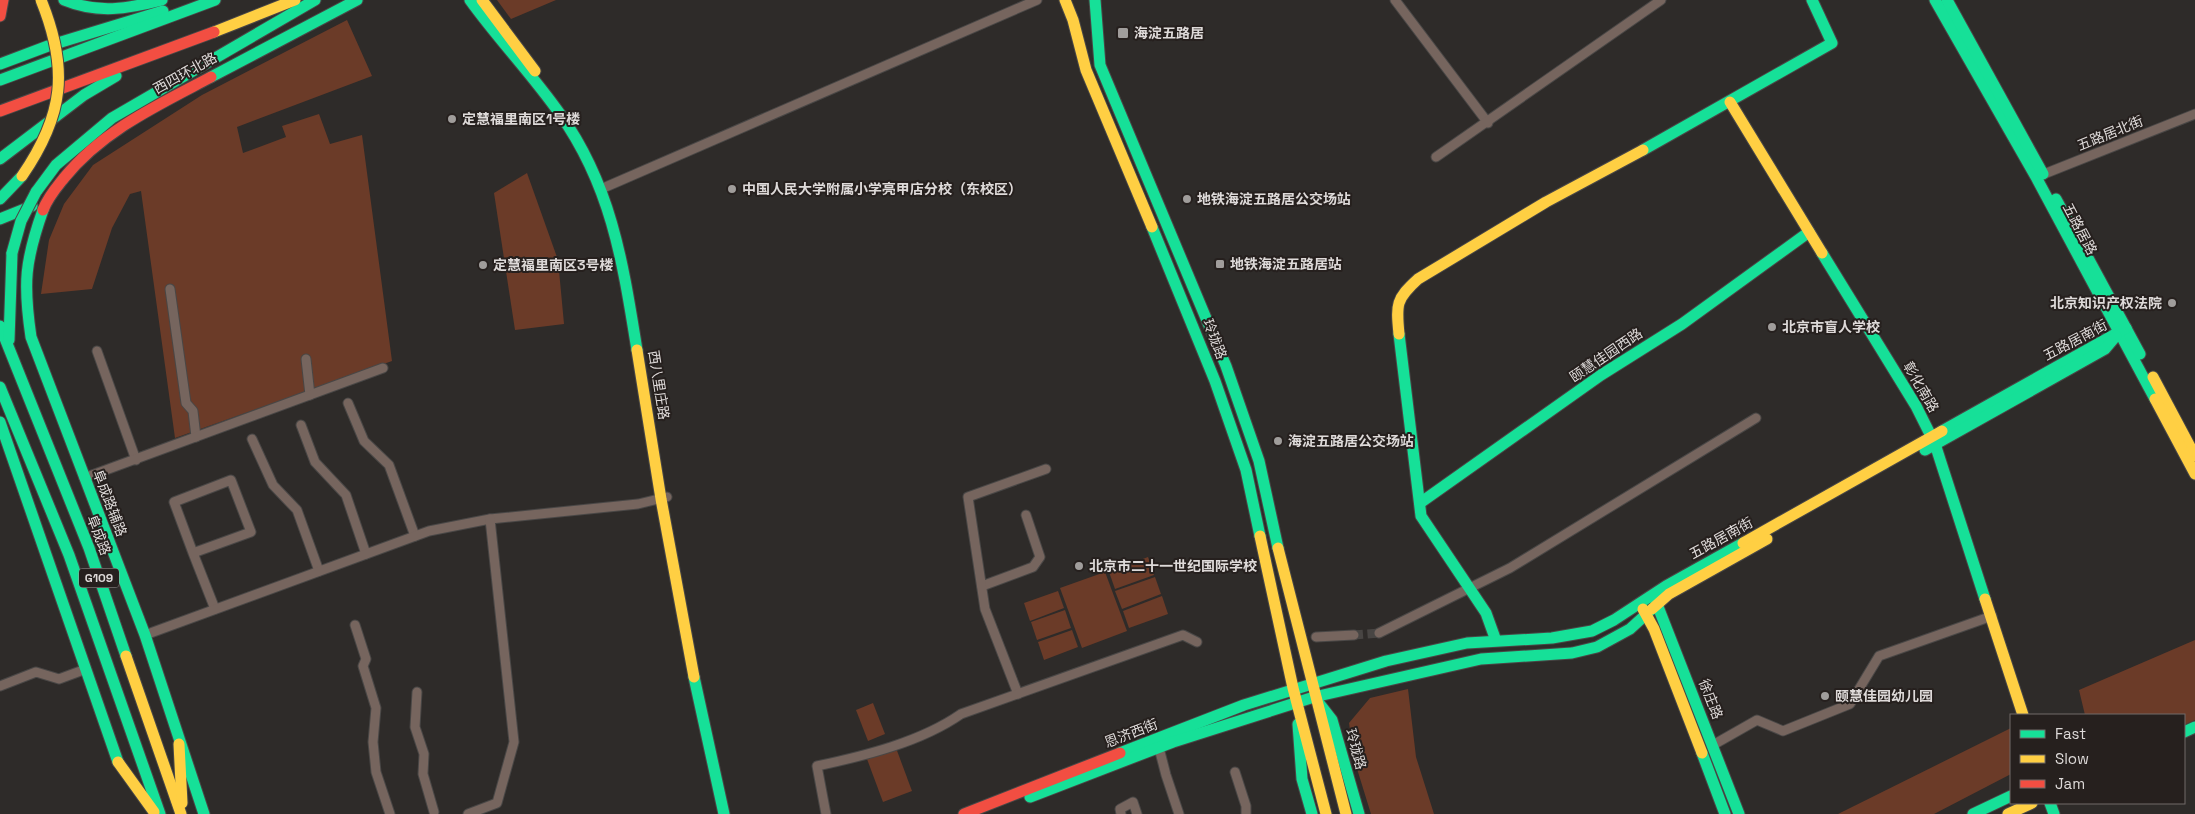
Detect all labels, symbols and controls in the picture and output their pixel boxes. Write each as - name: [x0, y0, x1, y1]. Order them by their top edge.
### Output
- place label: 海淀五路居: [1134, 24, 1204, 42]
- marker: 海淀五路居: [1116, 26, 1130, 40]
- street label: 西四环北路: [150, 48, 220, 98]
- place label: 定慧福里南区1号楼: [462, 110, 580, 128]
- street label: 五路居北街: [2074, 112, 2146, 154]
- marker: 定慧福里南区1号楼: [446, 113, 458, 125]
- place label: 中国人民大学附属小学亮甲店分校（东校区）: [742, 180, 1022, 198]
- marker: 中国人民大学附属小学亮甲店分校（东校区）: [726, 183, 738, 195]
- place label: 地铁海淀五路居公交场站: [1197, 190, 1351, 208]
- marker: 地铁海淀五路居公交场站: [1181, 193, 1193, 205]
- street label: 五路居路: [2059, 200, 2101, 258]
- place label: 地铁海淀五路居站: [1230, 255, 1342, 273]
- place label: 定慧福里南区3号楼: [493, 256, 614, 274]
- marker: 地铁海淀五路居站: [1214, 258, 1226, 270]
- marker: 定慧福里南区3号楼: [477, 259, 489, 271]
- place label: 北京知识产权法院: [2050, 294, 2162, 312]
- marker: 北京知识产权法院: [2166, 297, 2178, 309]
- street label: 玲珑路: [1199, 316, 1231, 362]
- street label: 五路居南街: [2040, 316, 2110, 364]
- place label: 北京市盲人学校: [1782, 318, 1880, 336]
- marker: 北京市盲人学校: [1766, 321, 1778, 333]
- street label: 颐慧佳园西路: [1566, 324, 1646, 386]
- street label: 西八里庄路: [645, 349, 673, 421]
- street label: 彰化南路: [1899, 358, 1943, 416]
- place label: 海淀五路居公交场站: [1288, 432, 1414, 450]
- marker: 海淀五路居公交场站: [1272, 435, 1284, 447]
- street label: 阜成路辅路: [90, 467, 130, 539]
- street label: 阜成路: [84, 512, 114, 558]
- street label: 五路居南街: [1686, 513, 1756, 563]
- place label: 北京市二十一世纪国际学校: [1089, 557, 1257, 575]
- marker: 北京市二十一世纪国际学校: [1073, 560, 1085, 572]
- road number: G109: [79, 568, 119, 588]
- street label: 徐庄路: [1695, 676, 1727, 722]
- place label: 颐慧佳园幼儿园: [1835, 687, 1933, 705]
- marker: 颐慧佳园幼儿园: [1819, 690, 1831, 702]
- legend: [2010, 714, 2185, 804]
- street label: 恩济西街: [1102, 715, 1160, 751]
- text: Fast: [2055, 724, 2086, 743]
- street label: 玲珑路: [1342, 726, 1370, 772]
- text: Slow: [2055, 749, 2089, 768]
- text: Jam: [2055, 774, 2085, 793]

